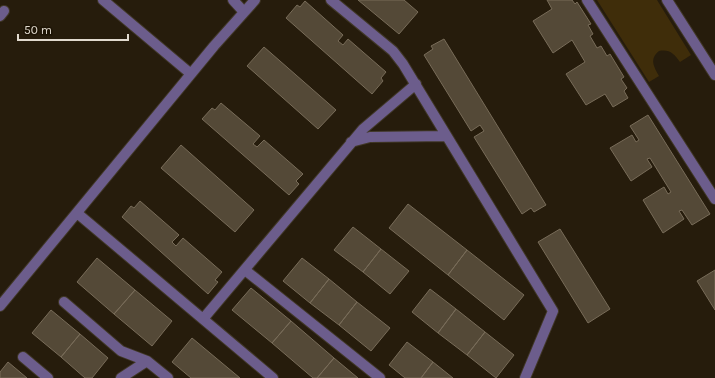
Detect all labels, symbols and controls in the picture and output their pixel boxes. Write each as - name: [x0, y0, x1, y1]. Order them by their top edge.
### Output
- scale bar: [18, 16, 128, 42]
- text: 50 m: [24, 23, 52, 37]

